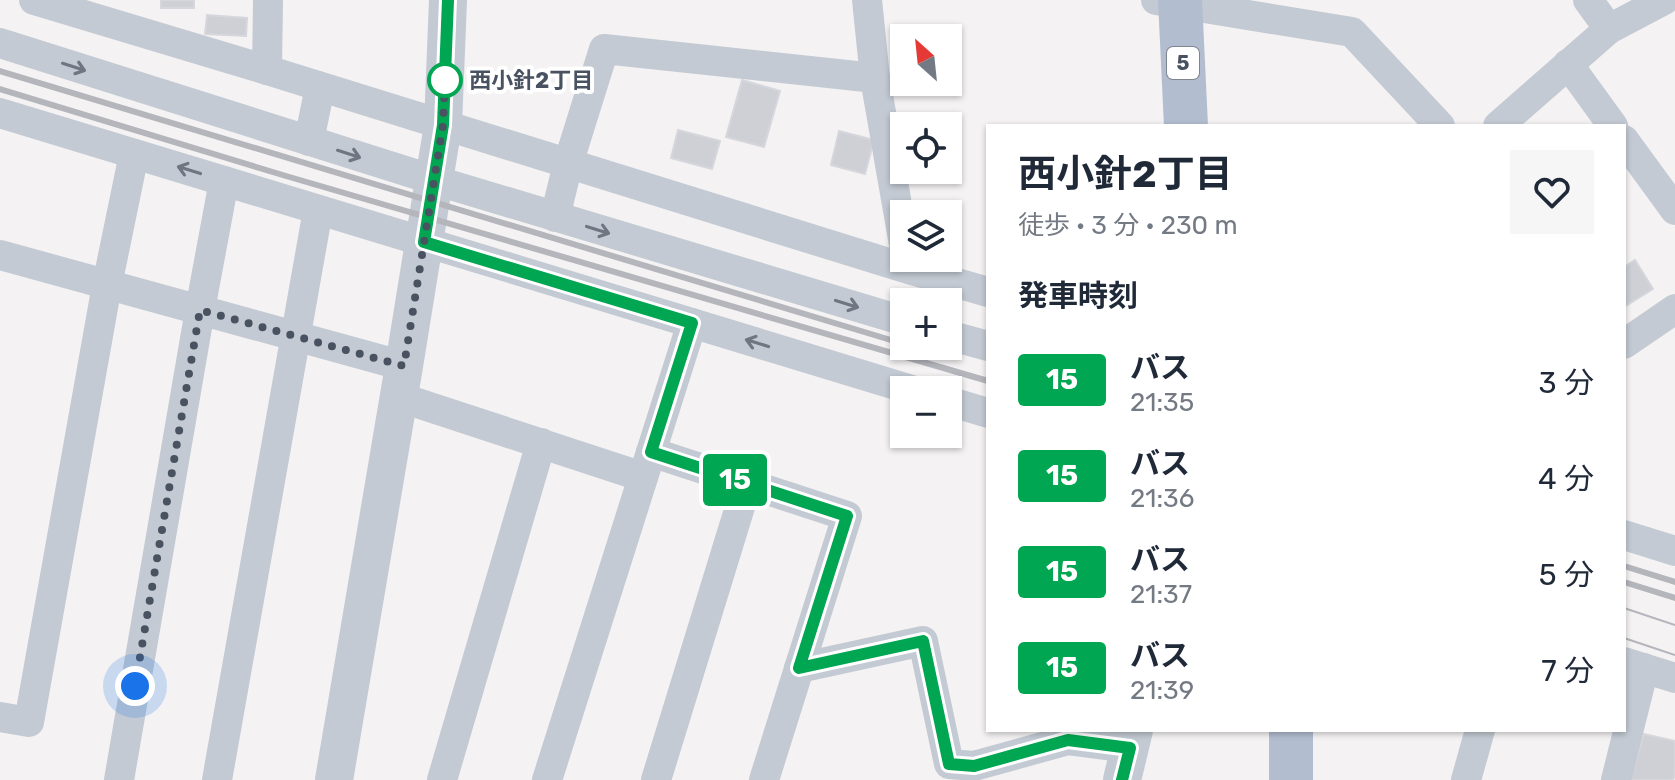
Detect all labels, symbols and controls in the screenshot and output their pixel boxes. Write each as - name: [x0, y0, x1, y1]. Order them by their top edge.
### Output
- north arrow: [890, 24, 962, 96]
- map controls: [890, 24, 962, 448]
- road number: 5: [1167, 47, 1199, 79]
- one-way arrow: [62, 60, 87, 75]
- marker: 西小針2丁目: [428, 63, 462, 97]
- place label: 西小針2丁目: [469, 67, 593, 94]
- button: locate: [890, 112, 962, 184]
- one-way arrow: [336, 147, 361, 162]
- button: heart: [1510, 150, 1594, 234]
- text: 西小針2丁目: [1018, 151, 1233, 197]
- one-way arrow: [177, 162, 202, 176]
- button: layers: [890, 200, 962, 272]
- text: 徒歩 · 3 分 · 230 m: [1018, 210, 1238, 241]
- one-way arrow: [584, 223, 610, 238]
- text: 発車時刻: [1018, 278, 1138, 314]
- button: +: [890, 288, 962, 360]
- one-way arrow: [833, 297, 859, 312]
- one-way arrow: [745, 335, 770, 349]
- text: バス: [1130, 350, 1190, 386]
- text: 15: [1046, 363, 1078, 396]
- text: 3 分: [1539, 365, 1594, 401]
- button: −: [890, 376, 962, 448]
- text: 21:35: [1130, 387, 1194, 418]
- text: バス: [1130, 446, 1190, 482]
- line badge: 15: [699, 454, 771, 506]
- text: 15: [1046, 459, 1078, 492]
- text: 4 分: [1538, 461, 1594, 497]
- text: 15: [719, 463, 751, 496]
- text: 21:36: [1130, 483, 1194, 514]
- text: バス: [1130, 542, 1190, 578]
- text: 15: [1046, 555, 1078, 588]
- text: 5 分: [1539, 557, 1594, 593]
- text: 21:37: [1130, 579, 1192, 610]
- text: バス: [1130, 638, 1190, 674]
- text: 15: [1046, 651, 1078, 684]
- text: 7 分: [1541, 653, 1594, 689]
- your location: [115, 666, 155, 706]
- text: 21:39: [1130, 675, 1194, 706]

